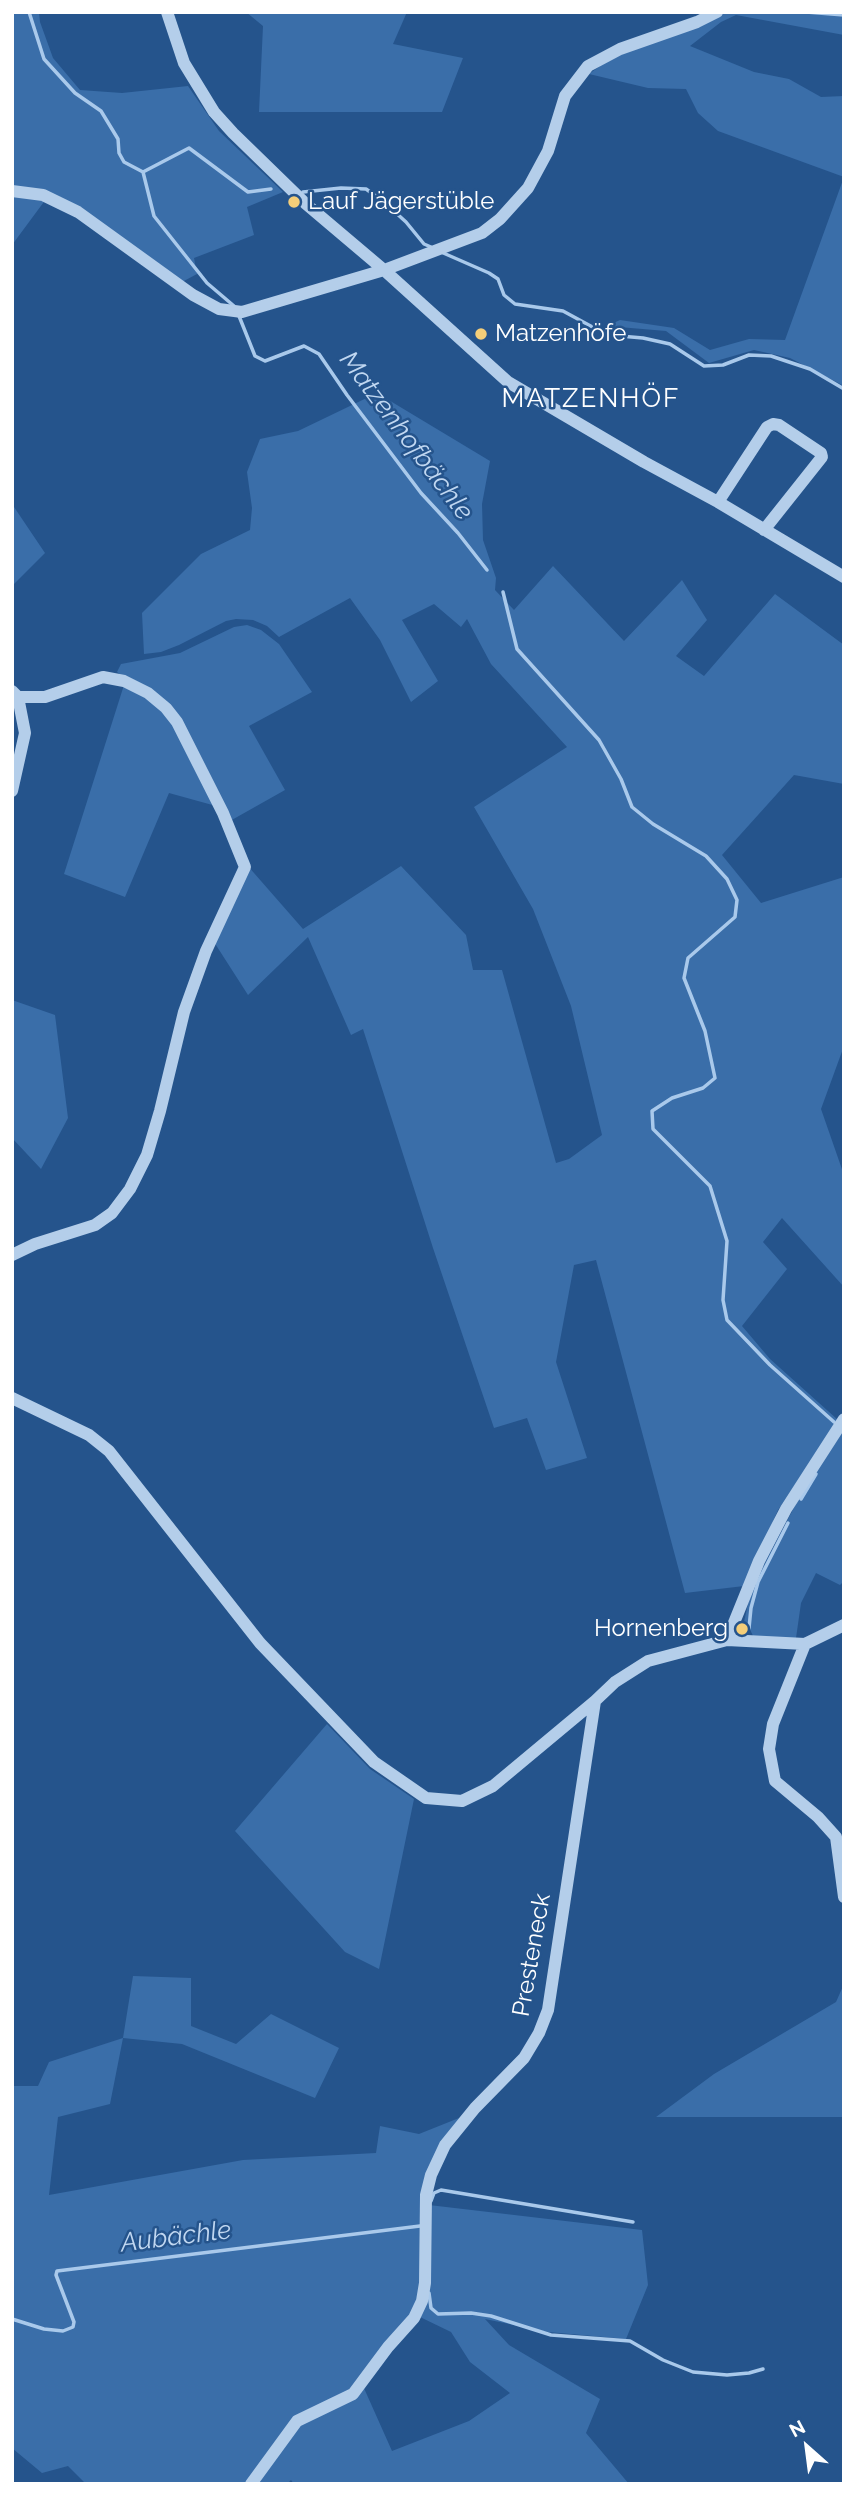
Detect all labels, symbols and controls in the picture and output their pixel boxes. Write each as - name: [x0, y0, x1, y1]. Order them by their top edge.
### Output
- place label: Lauf Jägerstüble: [308, 188, 494, 216]
- marker: Lauf Jägerstüble: [286, 194, 302, 210]
- place label: Matzenhöfe: [495, 320, 626, 348]
- marker: Matzenhöfe: [473, 326, 489, 342]
- water label: Matzenhofbächle: [332, 345, 480, 527]
- district label: MATZENHÖF: [503, 383, 679, 415]
- place label: Hornenberg: [594, 1615, 728, 1643]
- marker: Hornenberg: [734, 1621, 750, 1637]
- street label: Presteneck: [507, 1891, 557, 2019]
- water label: Aubächle: [119, 2215, 233, 2259]
- north arrow: [772, 2412, 842, 2482]
- text: N: [786, 2415, 809, 2442]

